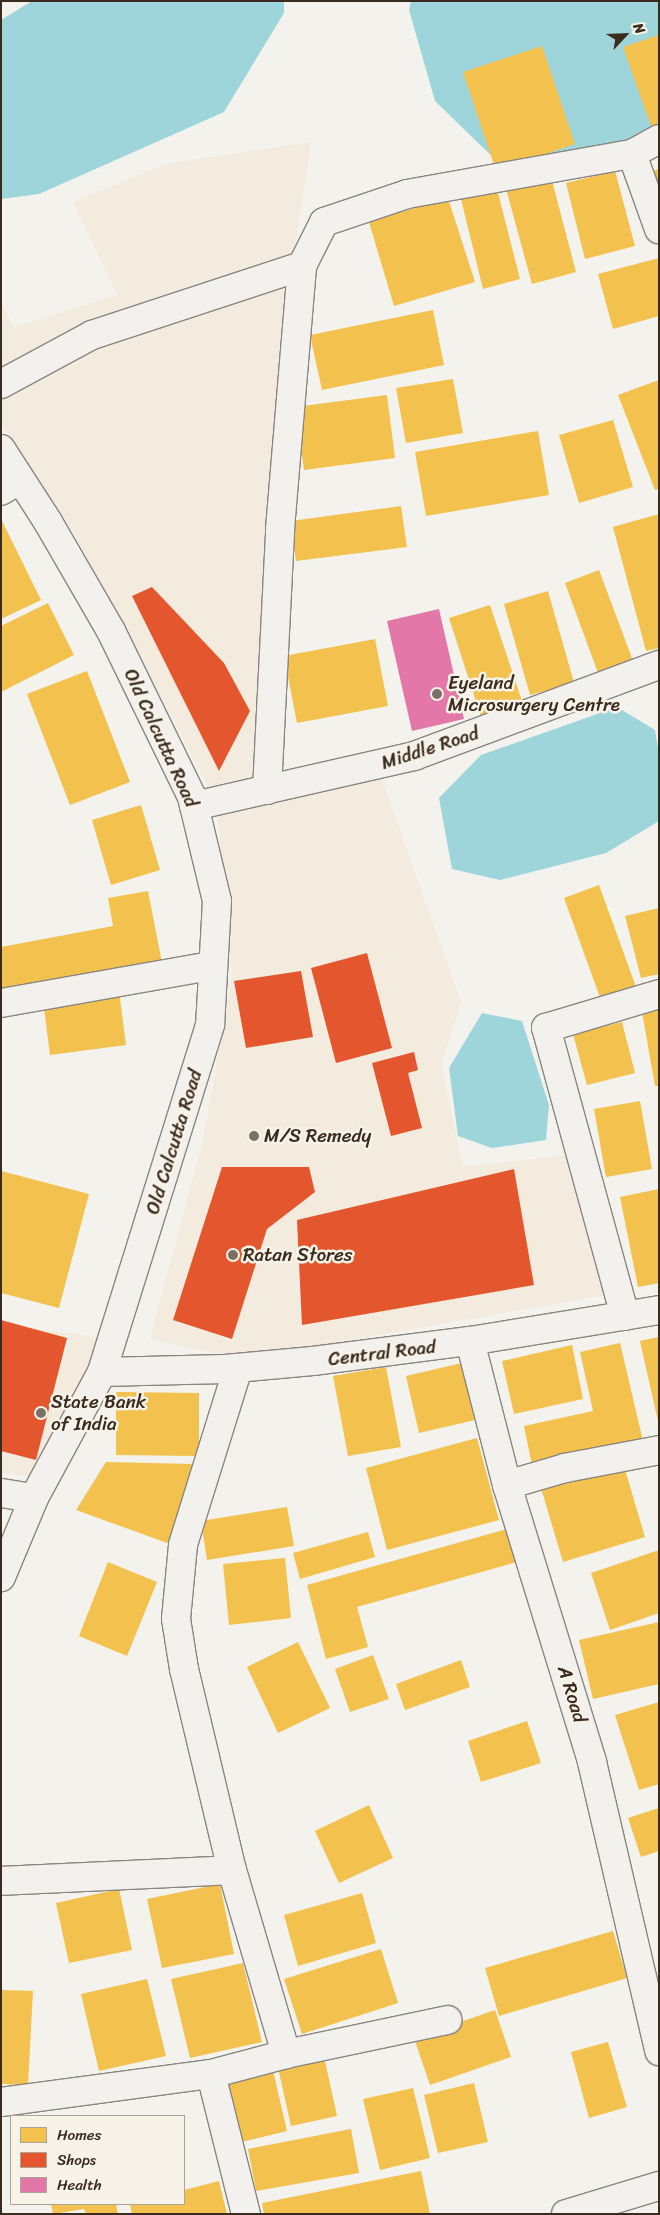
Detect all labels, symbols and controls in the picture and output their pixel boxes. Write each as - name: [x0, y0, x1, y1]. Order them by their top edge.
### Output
- north arrow: [600, 10, 650, 60]
- text: N: [626, 19, 652, 38]
- street label: Old Calcutta Road: [119, 665, 203, 811]
- place label: Eyeland Microsurgery Centre: [448, 672, 621, 716]
- marker: Eyeland Microsurgery Centre: [430, 687, 444, 701]
- street label: Middle Road: [378, 721, 482, 775]
- street label: Old Calcutta Road: [141, 1067, 207, 1217]
- place label: M/S Remedy: [264, 1125, 371, 1147]
- marker: M/S Remedy: [248, 1130, 260, 1142]
- place label: Ratan Stores: [243, 1244, 352, 1266]
- marker: Ratan Stores: [227, 1249, 239, 1261]
- street label: Central Road: [327, 1335, 437, 1371]
- place label: State Bank of India: [51, 1391, 146, 1435]
- marker: State Bank of India: [35, 1407, 47, 1419]
- street label: A Road: [553, 1663, 591, 1725]
- legend: [10, 2115, 185, 2205]
- text: Homes: [57, 2122, 101, 2148]
- text: Shops: [57, 2147, 96, 2173]
- text: Health: [57, 2172, 102, 2198]

